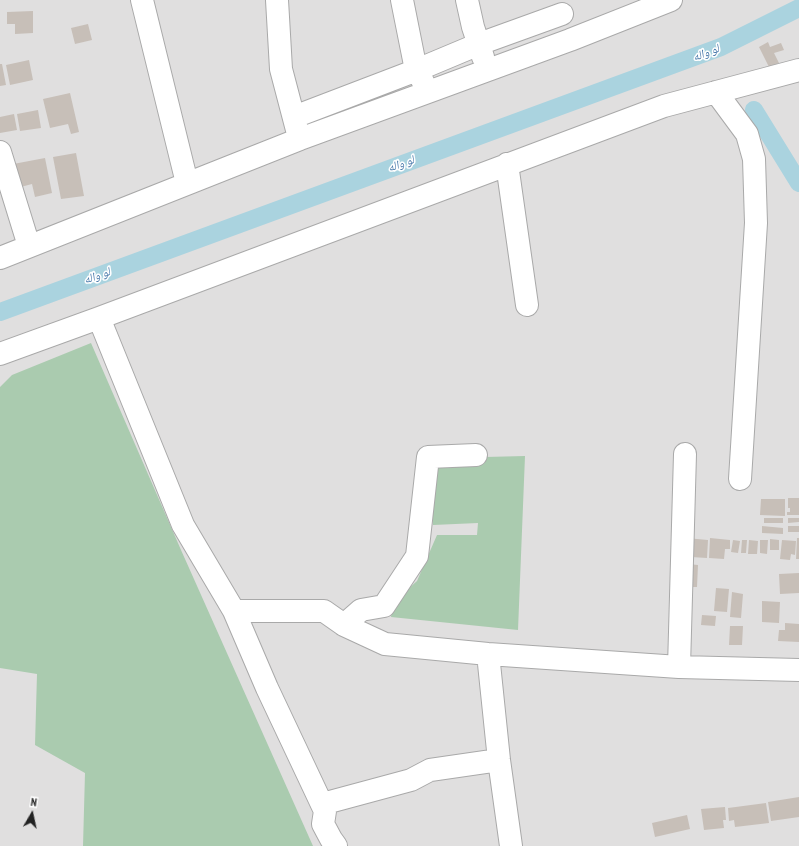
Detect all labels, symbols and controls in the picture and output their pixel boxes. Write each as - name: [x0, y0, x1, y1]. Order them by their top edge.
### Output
- water label: لو واله: [691, 41, 721, 65]
- water label: لو واله: [386, 153, 416, 175]
- water label: لو واله: [82, 265, 112, 287]
- north arrow: [12, 794, 52, 834]
- text: N: [30, 795, 38, 810]

